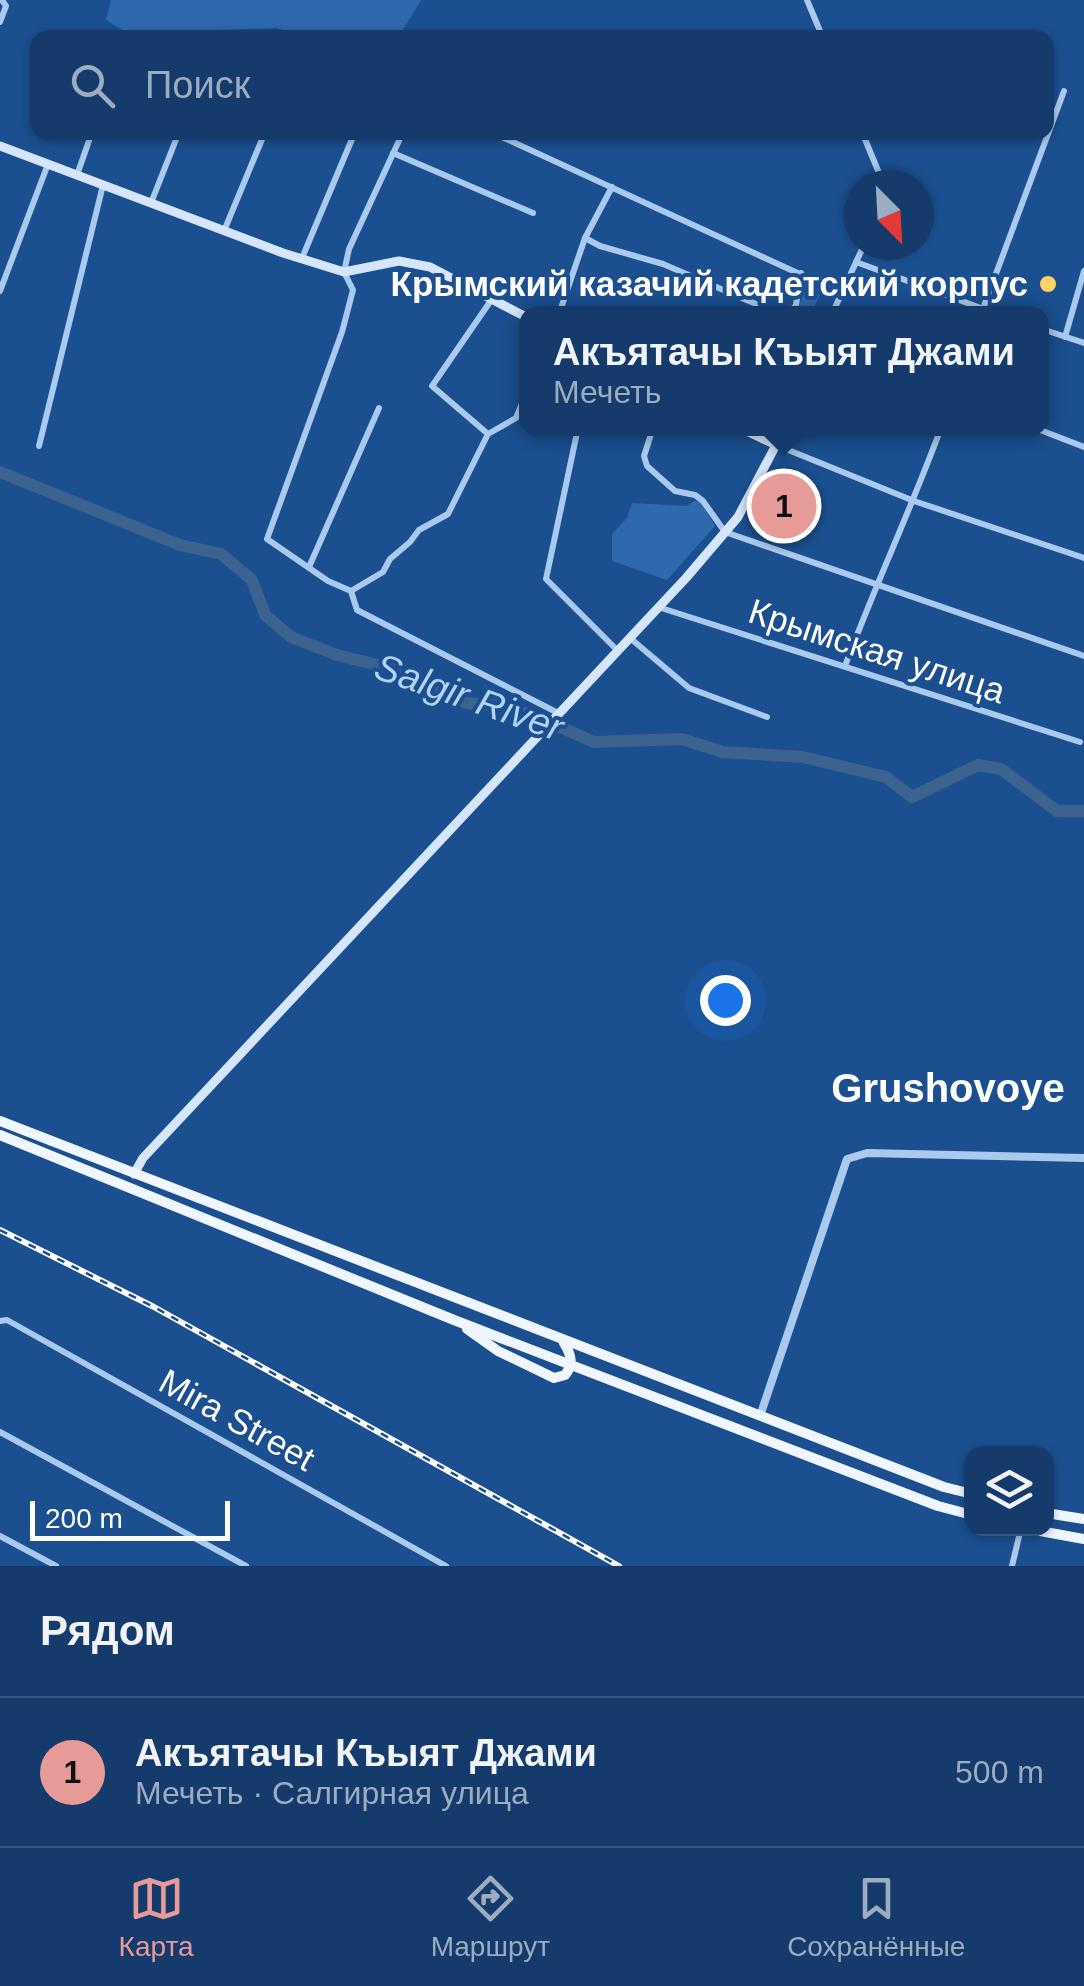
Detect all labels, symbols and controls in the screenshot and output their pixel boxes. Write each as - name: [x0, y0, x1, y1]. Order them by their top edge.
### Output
- search box: [30, 30, 1054, 140]
- icon: search: [65, 58, 120, 113]
- text: Поиск: [145, 64, 250, 106]
- north arrow: [844, 170, 934, 260]
- place label: Крымский казачий кадетский корпус: [391, 264, 1028, 303]
- marker: Крымский казачий кадетский корпус: [1037, 273, 1059, 295]
- popup: [519, 306, 1049, 436]
- text: Акъятачы Къыят Джами: [553, 331, 1015, 373]
- text: Мечеть: [553, 374, 661, 410]
- pin: 1: [752, 468, 816, 544]
- street label: Крымская улица: [744, 591, 1011, 710]
- water label: Salgir River: [369, 645, 570, 749]
- your location: [700, 975, 751, 1026]
- district label: Grushovoye: [831, 1066, 1065, 1110]
- street label: Mira Street: [153, 1361, 322, 1478]
- map controls: [964, 1446, 1054, 1536]
- button: layers: [964, 1446, 1054, 1536]
- scale bar: [30, 1496, 230, 1540]
- text: 200 m: [45, 1503, 123, 1534]
- text: Рядом: [40, 1607, 175, 1654]
- text: Акъятачы Къыят Джами: [135, 1732, 597, 1774]
- text: 1: [64, 1754, 81, 1790]
- text: 500 m: [955, 1754, 1044, 1790]
- text: Мечеть · Салгирная улица: [135, 1775, 529, 1811]
- tab: Карта: [119, 1871, 194, 1963]
- tab: Маршрут: [431, 1871, 550, 1963]
- tab: Сохранённые: [787, 1871, 965, 1963]

